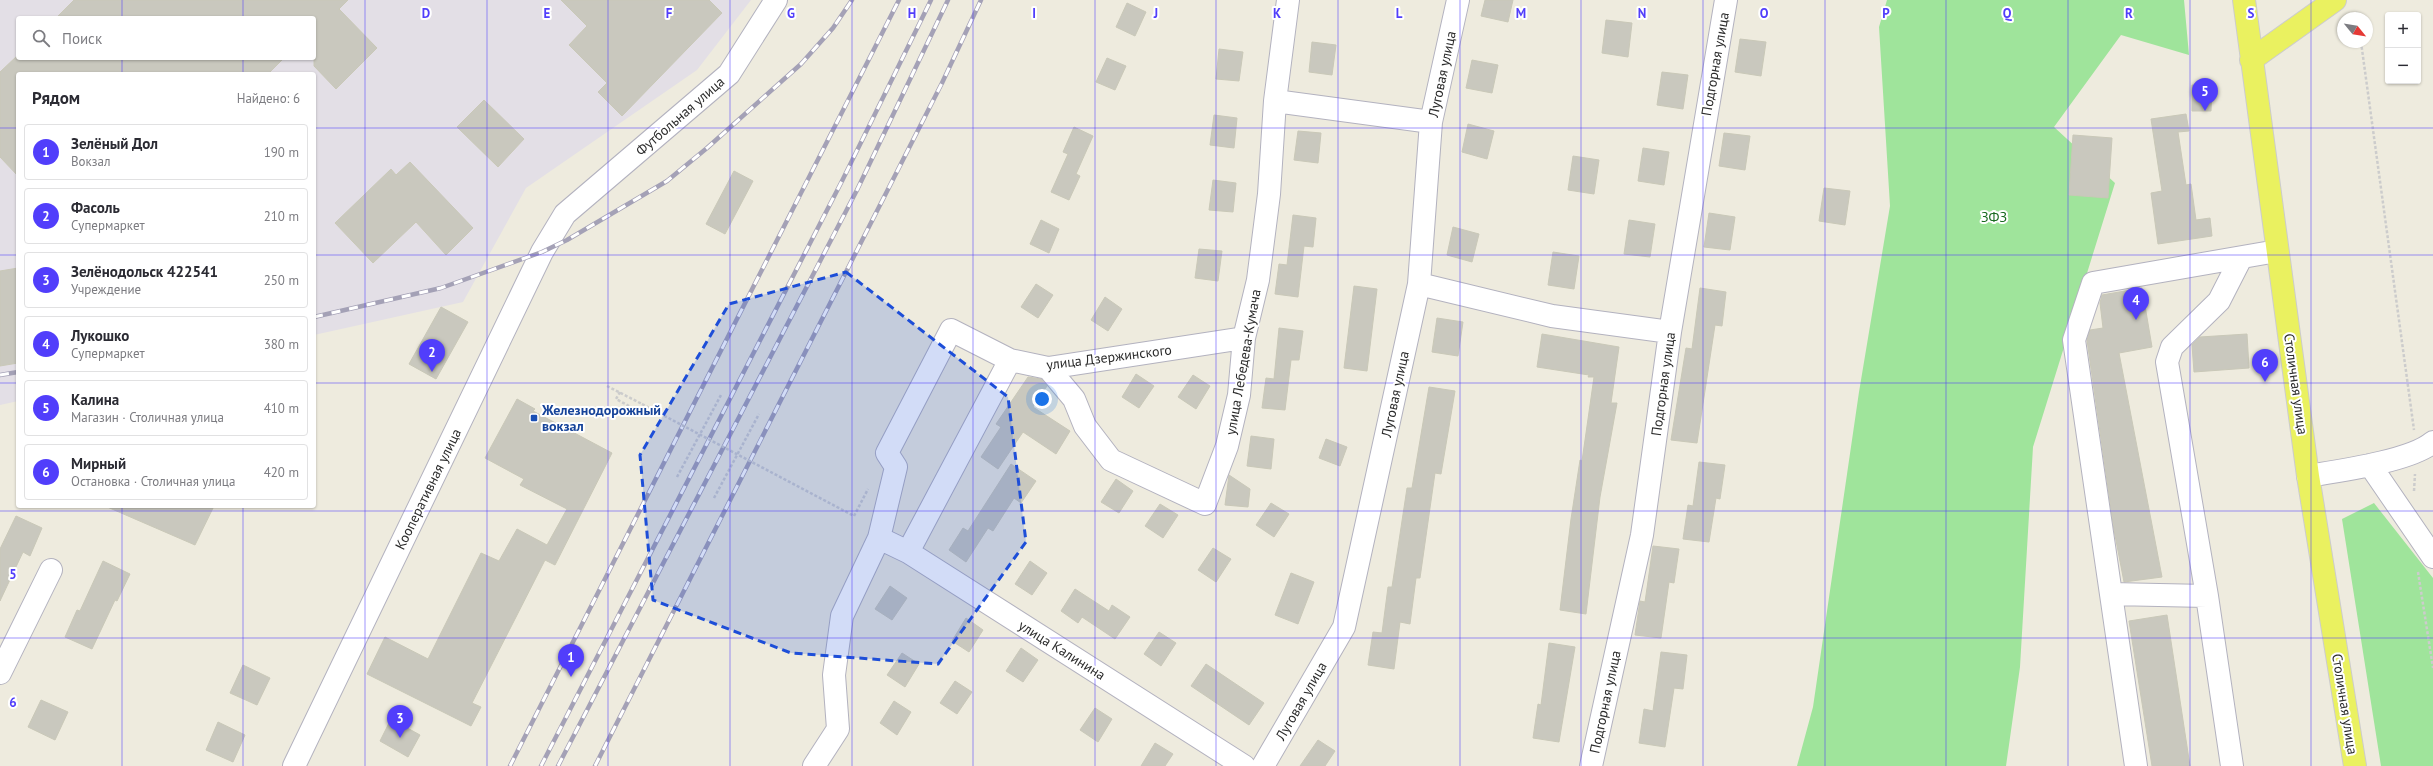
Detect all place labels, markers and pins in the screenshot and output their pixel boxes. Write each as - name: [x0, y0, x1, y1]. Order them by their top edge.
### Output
- pin: 5: [2192, 78, 2218, 111]
- pin: 4: [2123, 287, 2149, 320]
- pin: 2: [419, 339, 445, 372]
- pin: 6: [2252, 349, 2278, 382]
- place label: Железнодорожный вокзал: [541, 401, 661, 435]
- marker: Железнодорожный вокзал: [529, 413, 539, 423]
- pin: 1: [558, 644, 584, 677]
- pin: 3: [387, 705, 413, 738]

